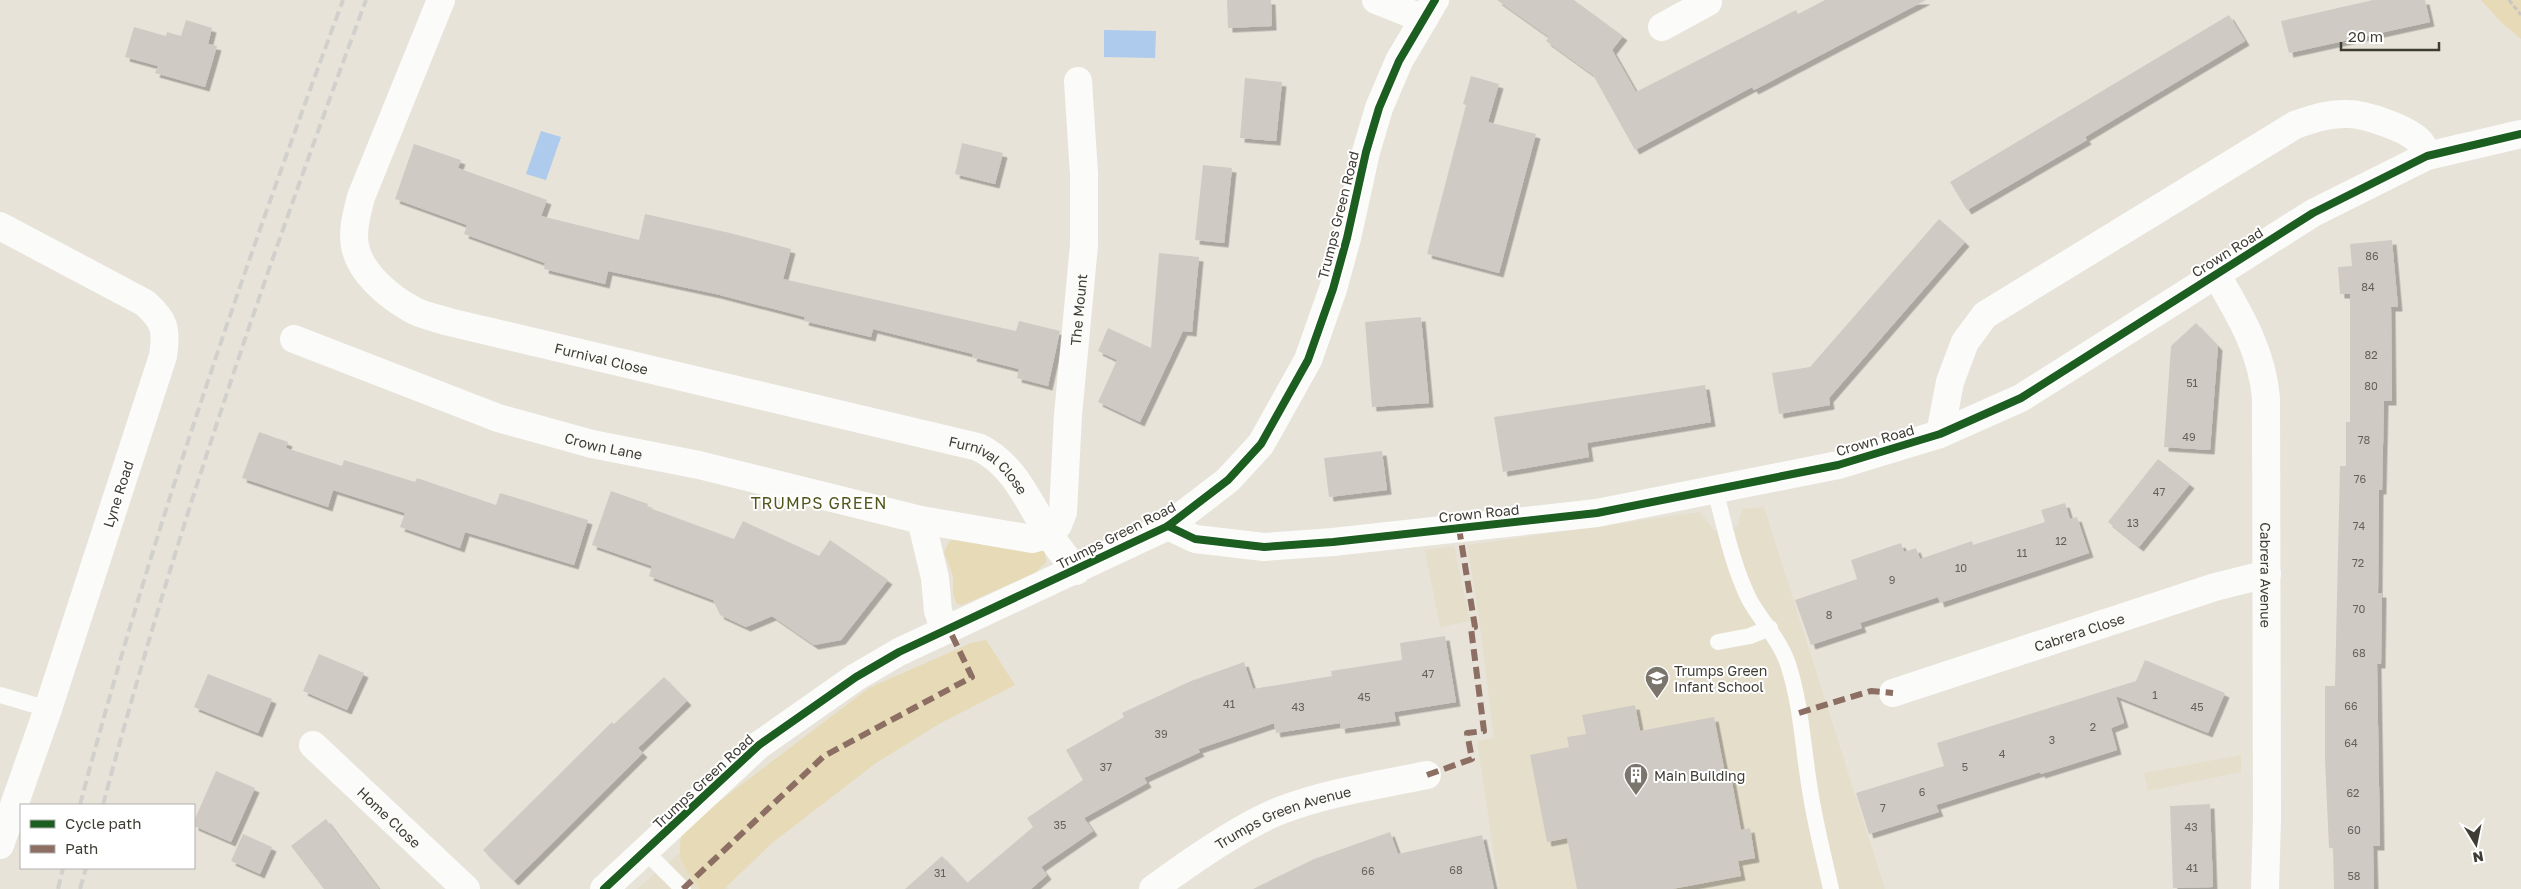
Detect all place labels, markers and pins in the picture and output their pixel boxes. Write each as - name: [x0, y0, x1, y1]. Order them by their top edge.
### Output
- place label: Trumps Green Infant School: [1674, 662, 1767, 695]
- school or university icon: Trumps Green Infant School: [1644, 665, 1670, 699]
- building icon: Main Building: [1623, 762, 1649, 796]
- place label: Main Building: [1654, 767, 1745, 784]

